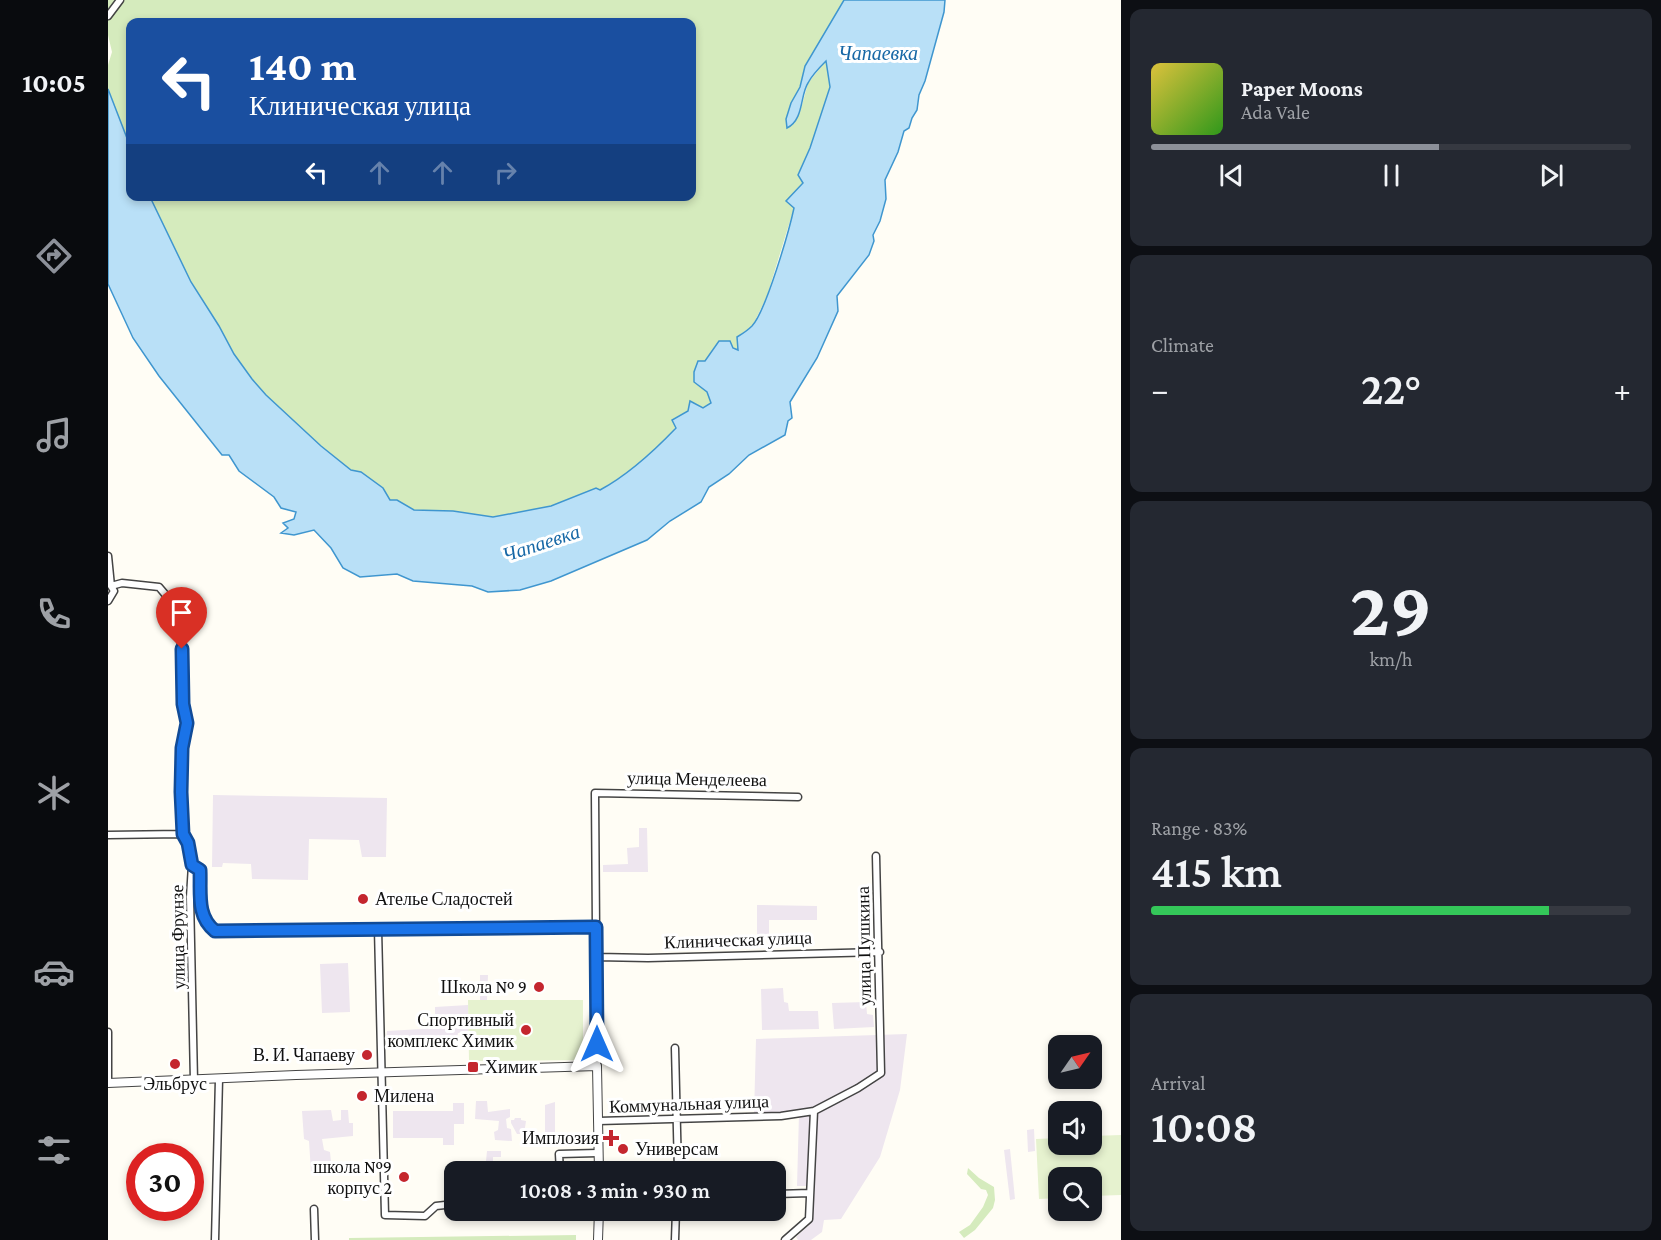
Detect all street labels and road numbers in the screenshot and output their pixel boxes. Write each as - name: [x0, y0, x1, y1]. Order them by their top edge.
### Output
- street label: улица Менделеева: [627, 768, 767, 790]
- street label: улица Фрунзе: [167, 885, 189, 989]
- street label: улица Пушкина: [853, 886, 875, 1006]
- street label: Клиническая улица: [664, 927, 812, 953]
- street label: Коммунальная улица: [609, 1091, 769, 1117]

